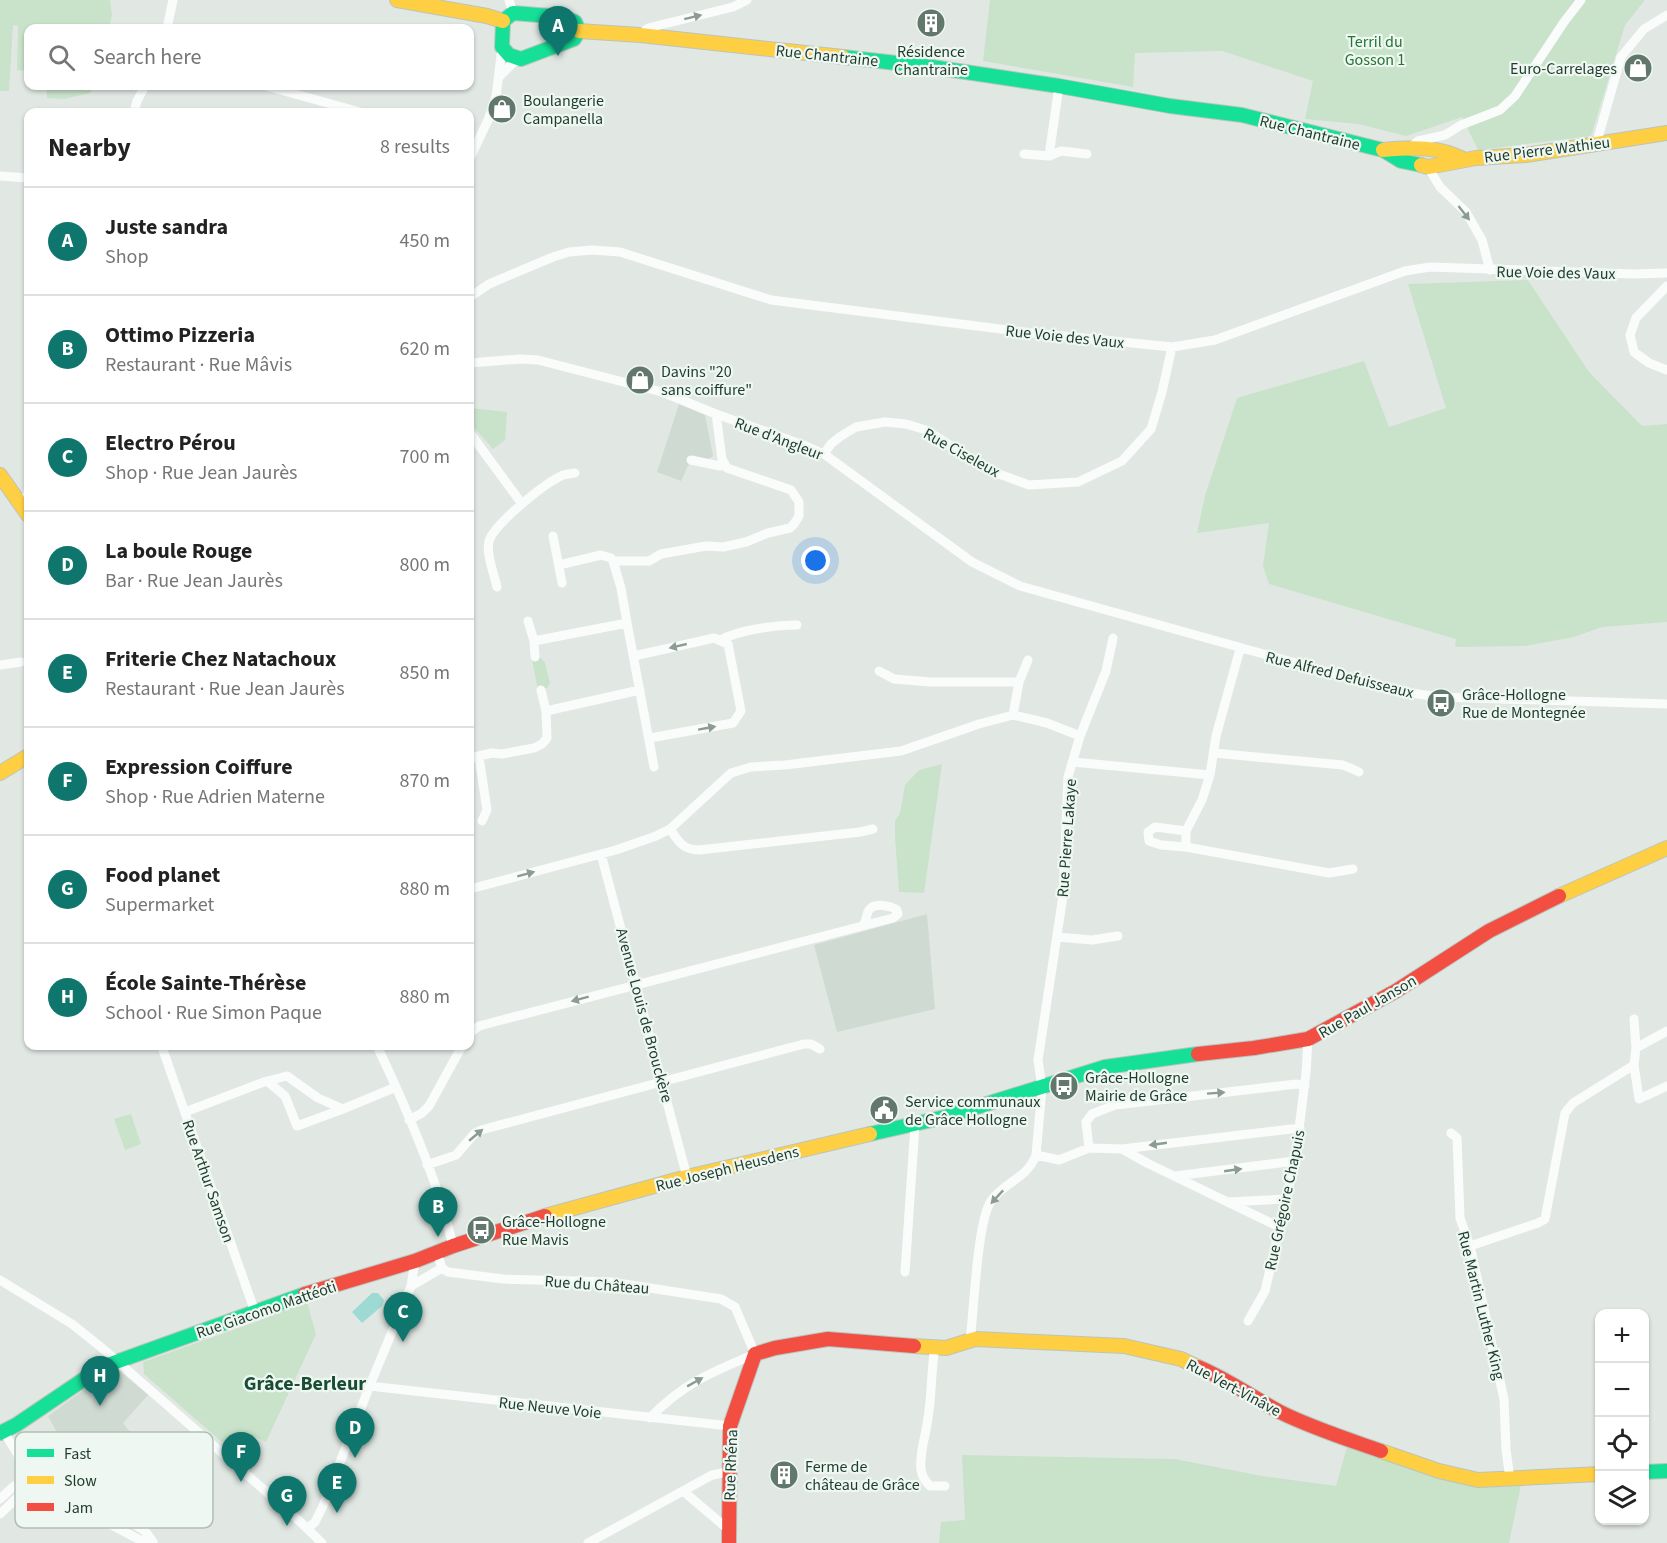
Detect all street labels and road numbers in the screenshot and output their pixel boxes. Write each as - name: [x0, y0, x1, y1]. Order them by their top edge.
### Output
- street label: Rue Chantraine: [775, 40, 879, 72]
- street label: Rue Chantraine: [1257, 110, 1362, 156]
- street label: Rue Pierre Wathieu: [1483, 131, 1611, 169]
- street label: Rue Voie des Vaux: [1496, 261, 1616, 285]
- street label: Rue Voie des Vaux: [1004, 320, 1125, 354]
- street label: Rue d'Angleur: [731, 412, 826, 466]
- street label: Rue Ciseleux: [919, 423, 1004, 483]
- street label: Rue Alfred Defuisseaux: [1263, 646, 1416, 704]
- street label: Rue Pierre Lakaye: [1052, 778, 1082, 898]
- street label: Avenue Louis de Brouckère: [610, 926, 678, 1105]
- street label: Rue Paul Janson: [1314, 970, 1421, 1044]
- street label: Rue Arthur Samson: [177, 1117, 239, 1246]
- street label: Rue Grégoire Chapuis: [1259, 1128, 1311, 1272]
- street label: Rue Joseph Heusdens: [653, 1140, 801, 1197]
- street label: Rue Martin Luther King: [1452, 1229, 1510, 1382]
- street label: Rue du Château: [544, 1270, 650, 1300]
- street label: Rue Giacomo Mattéoti: [193, 1276, 339, 1344]
- street label: Rue Vert-Vinâve: [1182, 1354, 1285, 1422]
- street label: Rue Neuve Voie: [498, 1392, 602, 1424]
- street label: Rue Rhéna: [719, 1429, 743, 1501]

